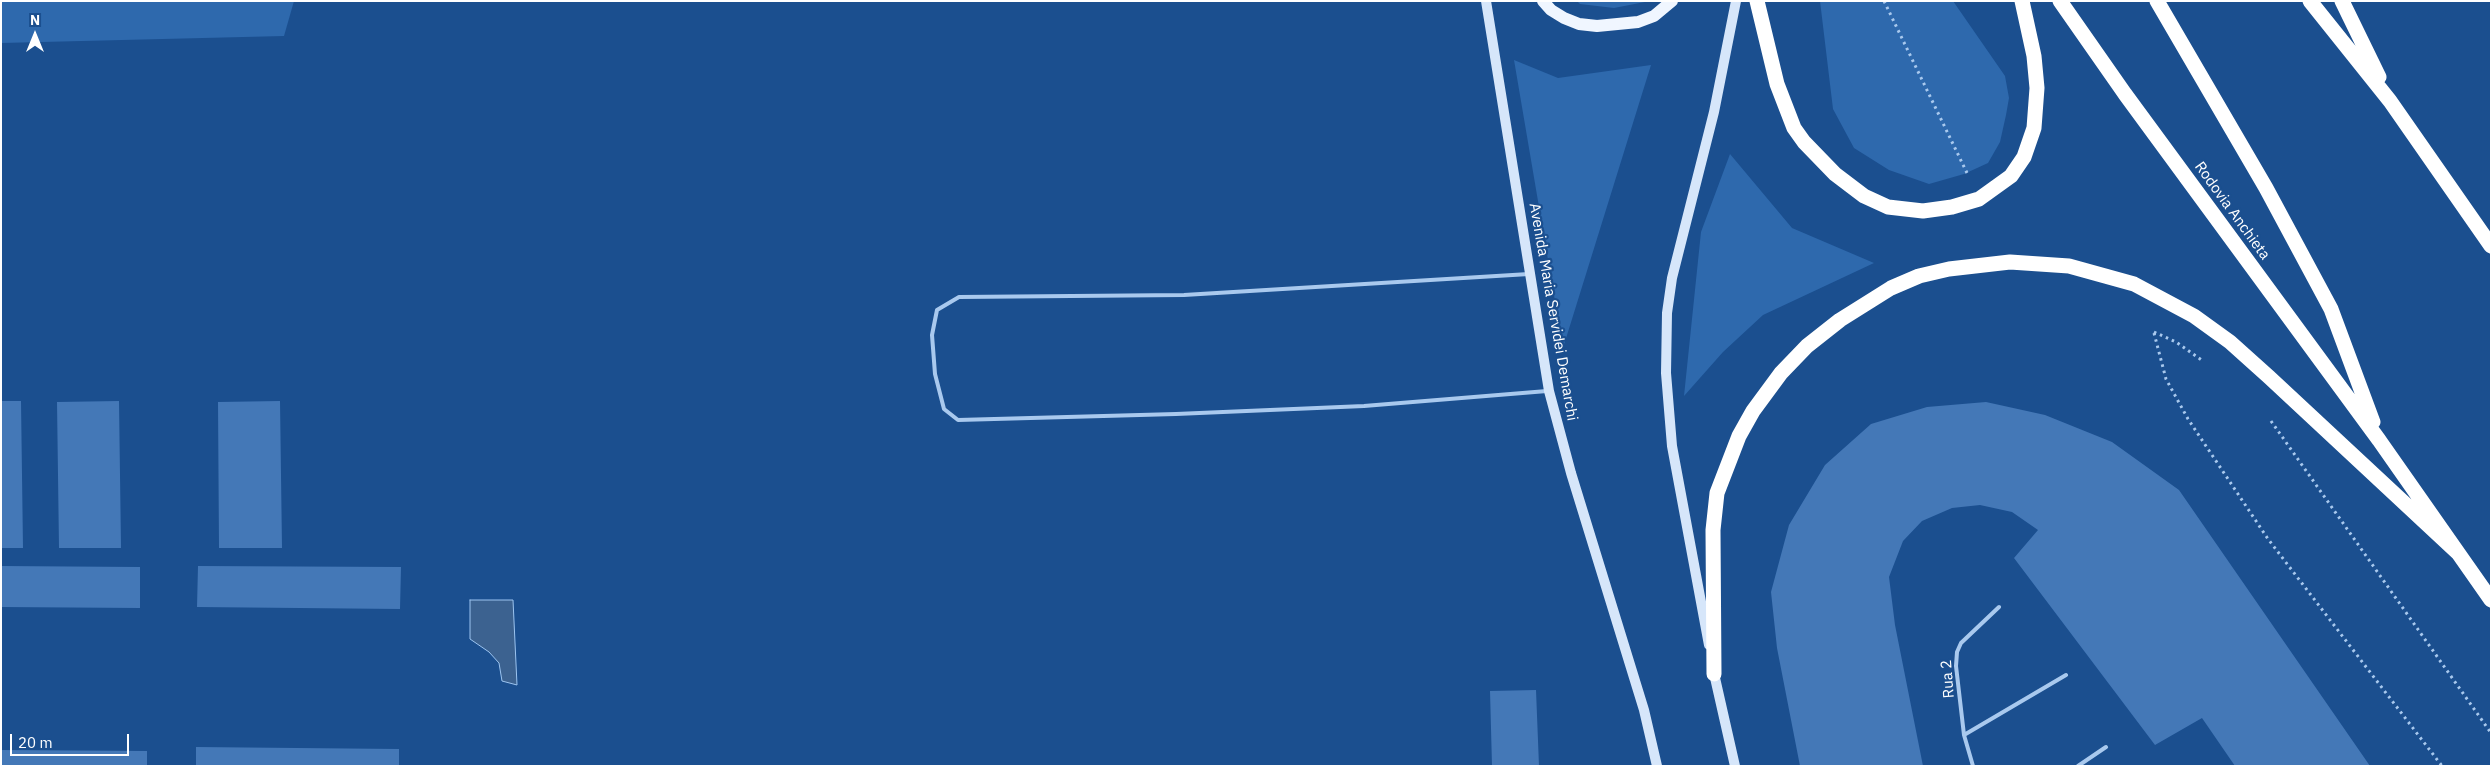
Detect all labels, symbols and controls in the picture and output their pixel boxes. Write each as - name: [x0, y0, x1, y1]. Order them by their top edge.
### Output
- north arrow: [10, 10, 60, 60]
- text: N: [30, 11, 40, 29]
- street label: Rodovia Anchieta: [2190, 158, 2274, 264]
- street label: Avenida Maria Servidei Demarchi: [1525, 202, 1581, 422]
- street label: Rua 2: [1938, 659, 1958, 699]
- scale bar: [12, 724, 131, 756]
- text: 20 m: [18, 733, 53, 752]

